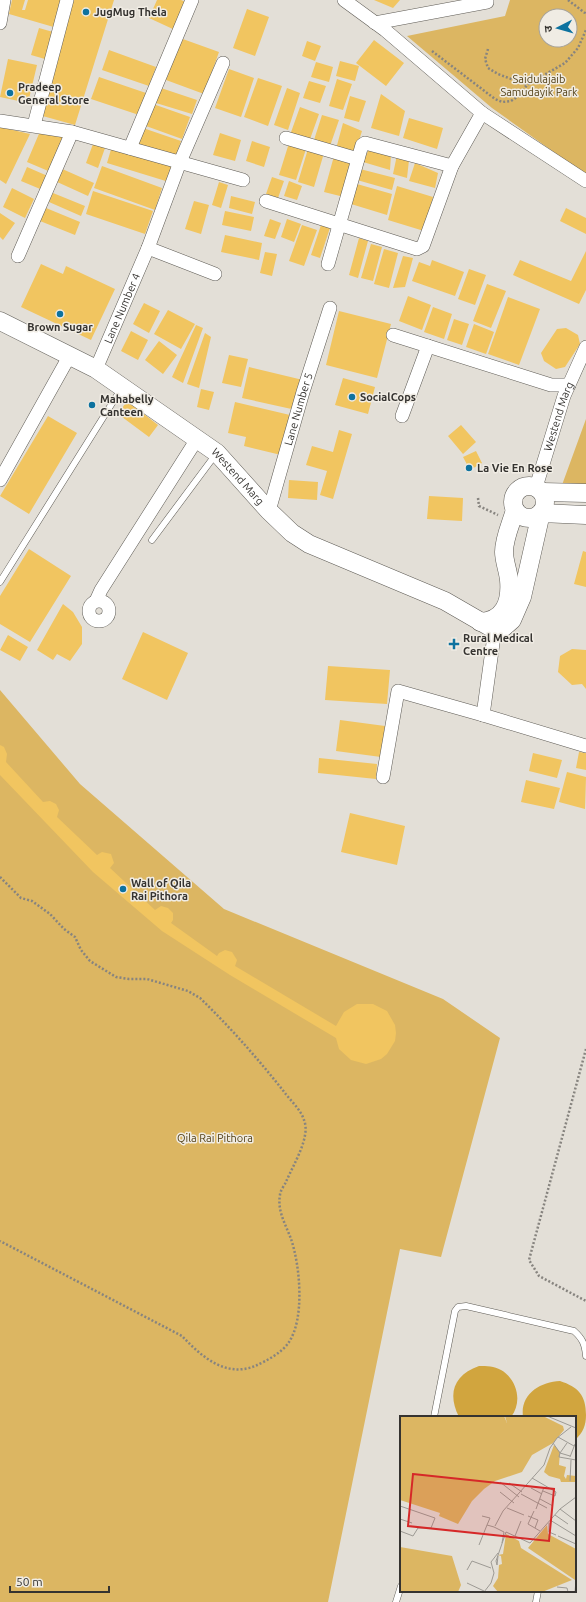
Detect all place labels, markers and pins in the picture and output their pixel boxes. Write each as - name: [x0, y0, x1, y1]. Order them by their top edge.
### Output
- place label: JugMug Thela: [94, 6, 167, 18]
- marker: JugMug Thela: [81, 7, 91, 17]
- place label: Pradeep General Store: [18, 81, 89, 106]
- marker: Pradeep General Store: [5, 88, 15, 98]
- marker: Brown Sugar: [55, 309, 65, 319]
- place label: Brown Sugar: [27, 321, 93, 333]
- place label: SocialCops: [360, 391, 416, 403]
- marker: SocialCops: [347, 392, 357, 402]
- place label: Mahabelly Canteen: [100, 393, 154, 418]
- marker: Mahabelly Canteen: [87, 400, 97, 410]
- place label: La Vie En Rose: [477, 462, 553, 474]
- marker: La Vie En Rose: [464, 463, 474, 473]
- place label: Rural Medical Centre: [463, 632, 534, 657]
- marker: Rural Medical Centre: [448, 638, 460, 650]
- place label: Wall of Qila Rai Pithora: [131, 877, 191, 902]
- marker: Wall of Qila Rai Pithora: [118, 884, 128, 894]

